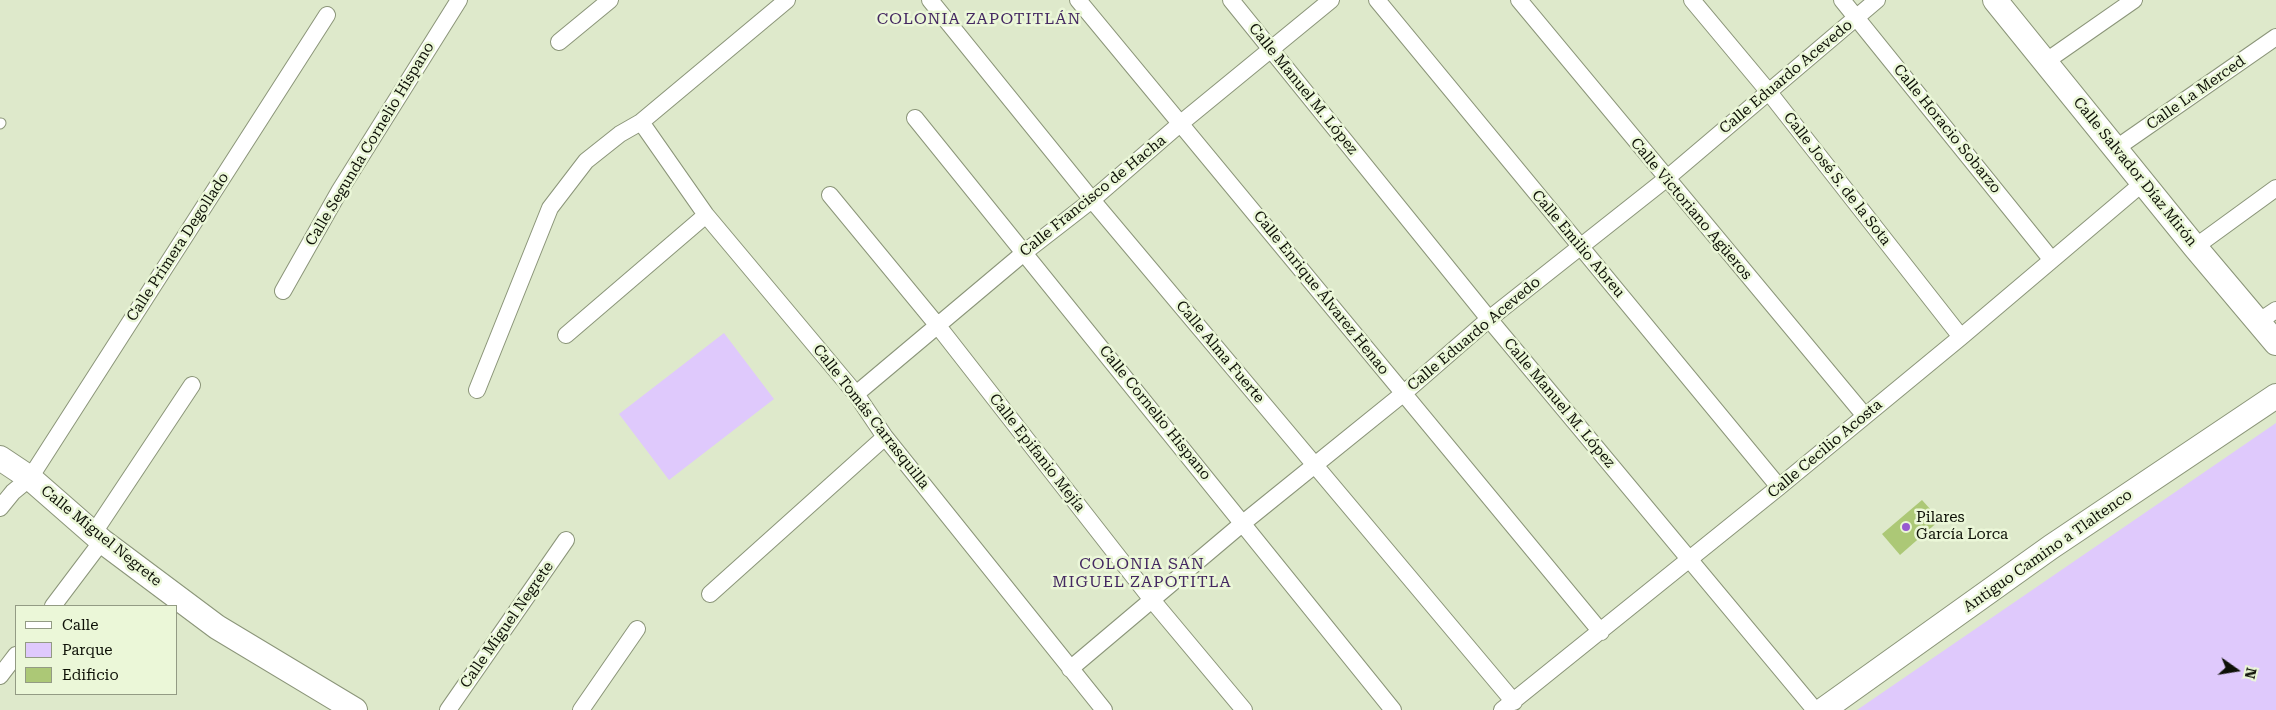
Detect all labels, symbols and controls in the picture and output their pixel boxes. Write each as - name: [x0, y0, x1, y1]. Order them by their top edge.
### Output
- district label: COLONIA ZAPOTITLÁN: [875, 9, 1083, 29]
- street label: Calle Eduardo Acevedo: [1716, 16, 1856, 138]
- street label: Calle Manuel M. López: [1245, 20, 1361, 158]
- street label: Calle Segunda Cornelio Hispano: [302, 39, 438, 249]
- street label: Calle La Merced: [2143, 52, 2249, 134]
- street label: Calle Horacio Sobarzo: [1889, 61, 2005, 197]
- street label: Calle Salvador Díaz Mirón: [2069, 94, 2201, 250]
- street label: Calle José S. de la Sota: [1779, 109, 1895, 249]
- street label: Calle Francisco de Hacha: [1016, 132, 1170, 260]
- street label: Calle Victoriano Agüeros: [1626, 135, 1756, 283]
- street label: Calle Primera Degollado: [123, 169, 233, 325]
- street label: Calle Emilio Abreu: [1528, 187, 1628, 301]
- street label: Calle Enrique Álvarez Henao: [1249, 207, 1393, 379]
- street label: Calle Eduardo Acevedo: [1404, 273, 1544, 395]
- street label: Calle Alma Fuerte: [1172, 297, 1268, 407]
- street label: Calle Manuel M. López: [1500, 335, 1618, 471]
- street label: Calle Tomás Carrasquilla: [809, 341, 933, 493]
- street label: Calle Cornelio Hispano: [1095, 342, 1215, 484]
- street label: Calle Epifanio Mejía: [985, 390, 1089, 516]
- street label: Calle Cecilio Acosta: [1764, 396, 1886, 502]
- street label: Calle Miguel Negrete: [37, 482, 165, 590]
- street label: Antiguo Camino a Tlaltenco: [1960, 486, 2136, 616]
- place label: Pilares García Lorca: [1916, 509, 2008, 544]
- marker: Pilares García Lorca: [1900, 521, 1912, 533]
- district label: COLONIA SAN MIGUEL ZAPOTITLA: [1050, 554, 1234, 592]
- street label: Calle Miguel Negrete: [457, 558, 557, 692]
- legend: [15, 605, 178, 695]
- text: Calle: [62, 616, 98, 634]
- text: Parque: [62, 641, 113, 659]
- north arrow: [2211, 645, 2261, 695]
- text: Edificio: [62, 666, 119, 684]
- text: N: [2242, 666, 2260, 680]

